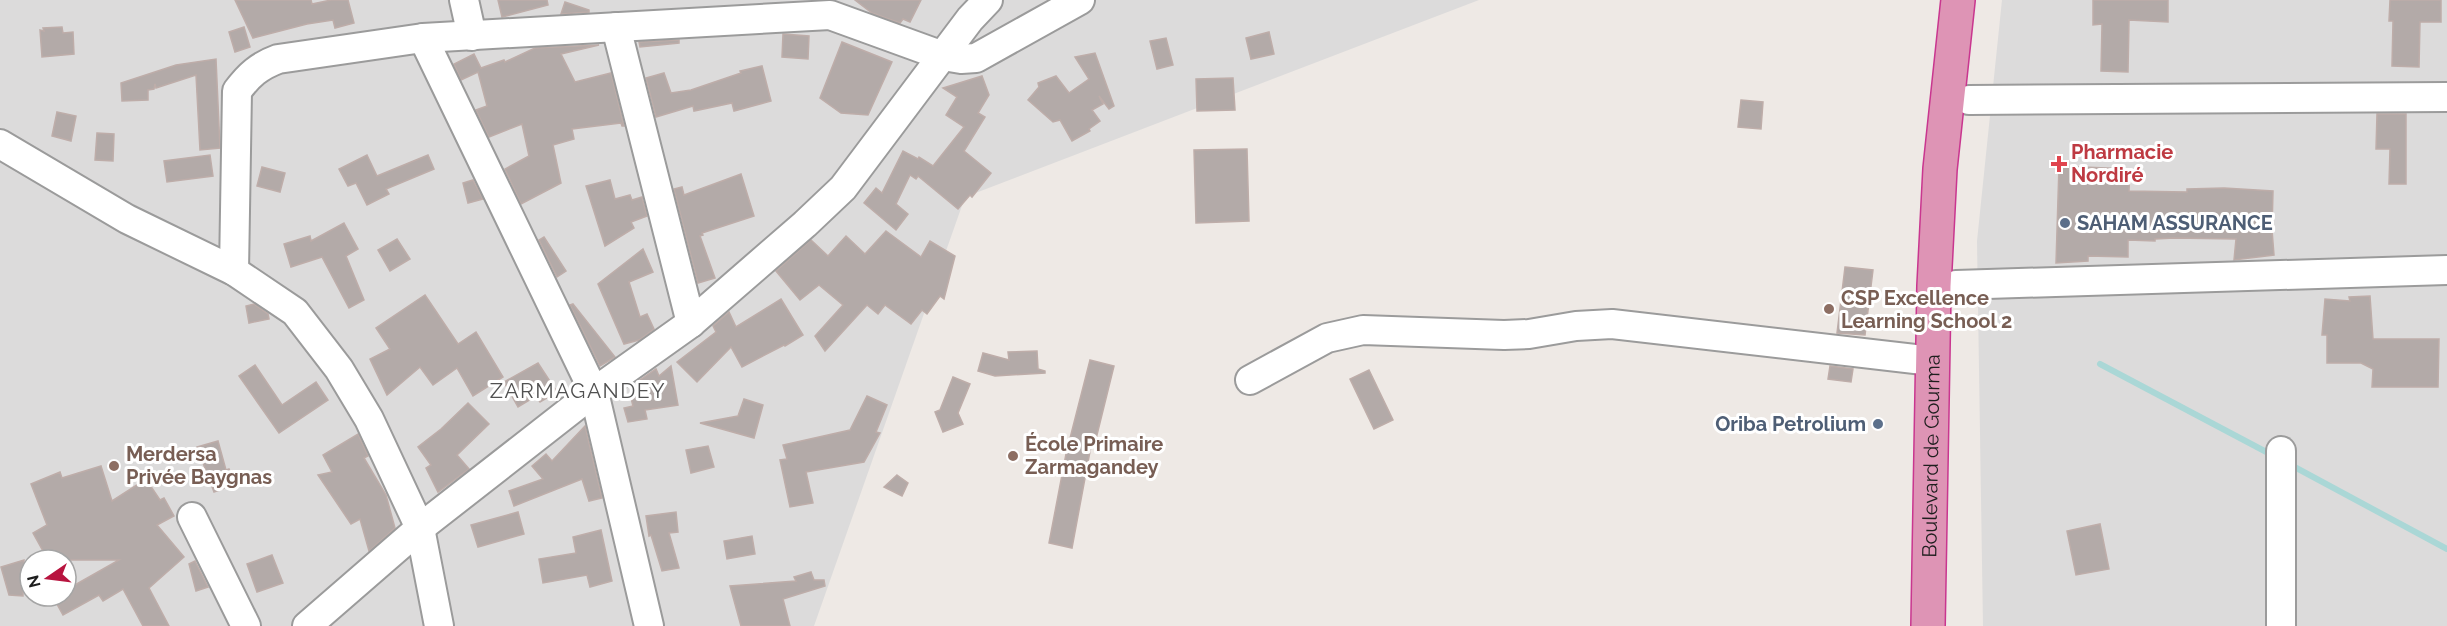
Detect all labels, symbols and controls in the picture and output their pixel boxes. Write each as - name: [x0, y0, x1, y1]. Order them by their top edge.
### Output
- place label: Pharmacie Nordiré: [2071, 140, 2173, 187]
- marker: Pharmacie Nordiré: [2052, 157, 2066, 171]
- place label: SAHAM ASSURANCE: [2077, 211, 2273, 235]
- marker: SAHAM ASSURANCE: [2058, 216, 2072, 230]
- place label: CSP Excellence Learning School 2: [1841, 286, 2012, 333]
- marker: CSP Excellence Learning School 2: [1822, 302, 1836, 316]
- street label: Boulevard de Gourma: [1917, 354, 1945, 558]
- district label: ZARMAGANDEY: [490, 378, 666, 403]
- place label: Oriba Petrolium: [1715, 412, 1866, 436]
- marker: Oriba Petrolium: [1871, 417, 1885, 431]
- place label: École Primaire Zarmagandey: [1025, 432, 1163, 479]
- place label: Merdersa Privée Baygnas: [126, 442, 272, 489]
- marker: École Primaire Zarmagandey: [1006, 449, 1020, 463]
- marker: Merdersa Privée Baygnas: [107, 459, 121, 473]
- north arrow: [18, 548, 78, 608]
- text: N: [23, 573, 45, 590]

